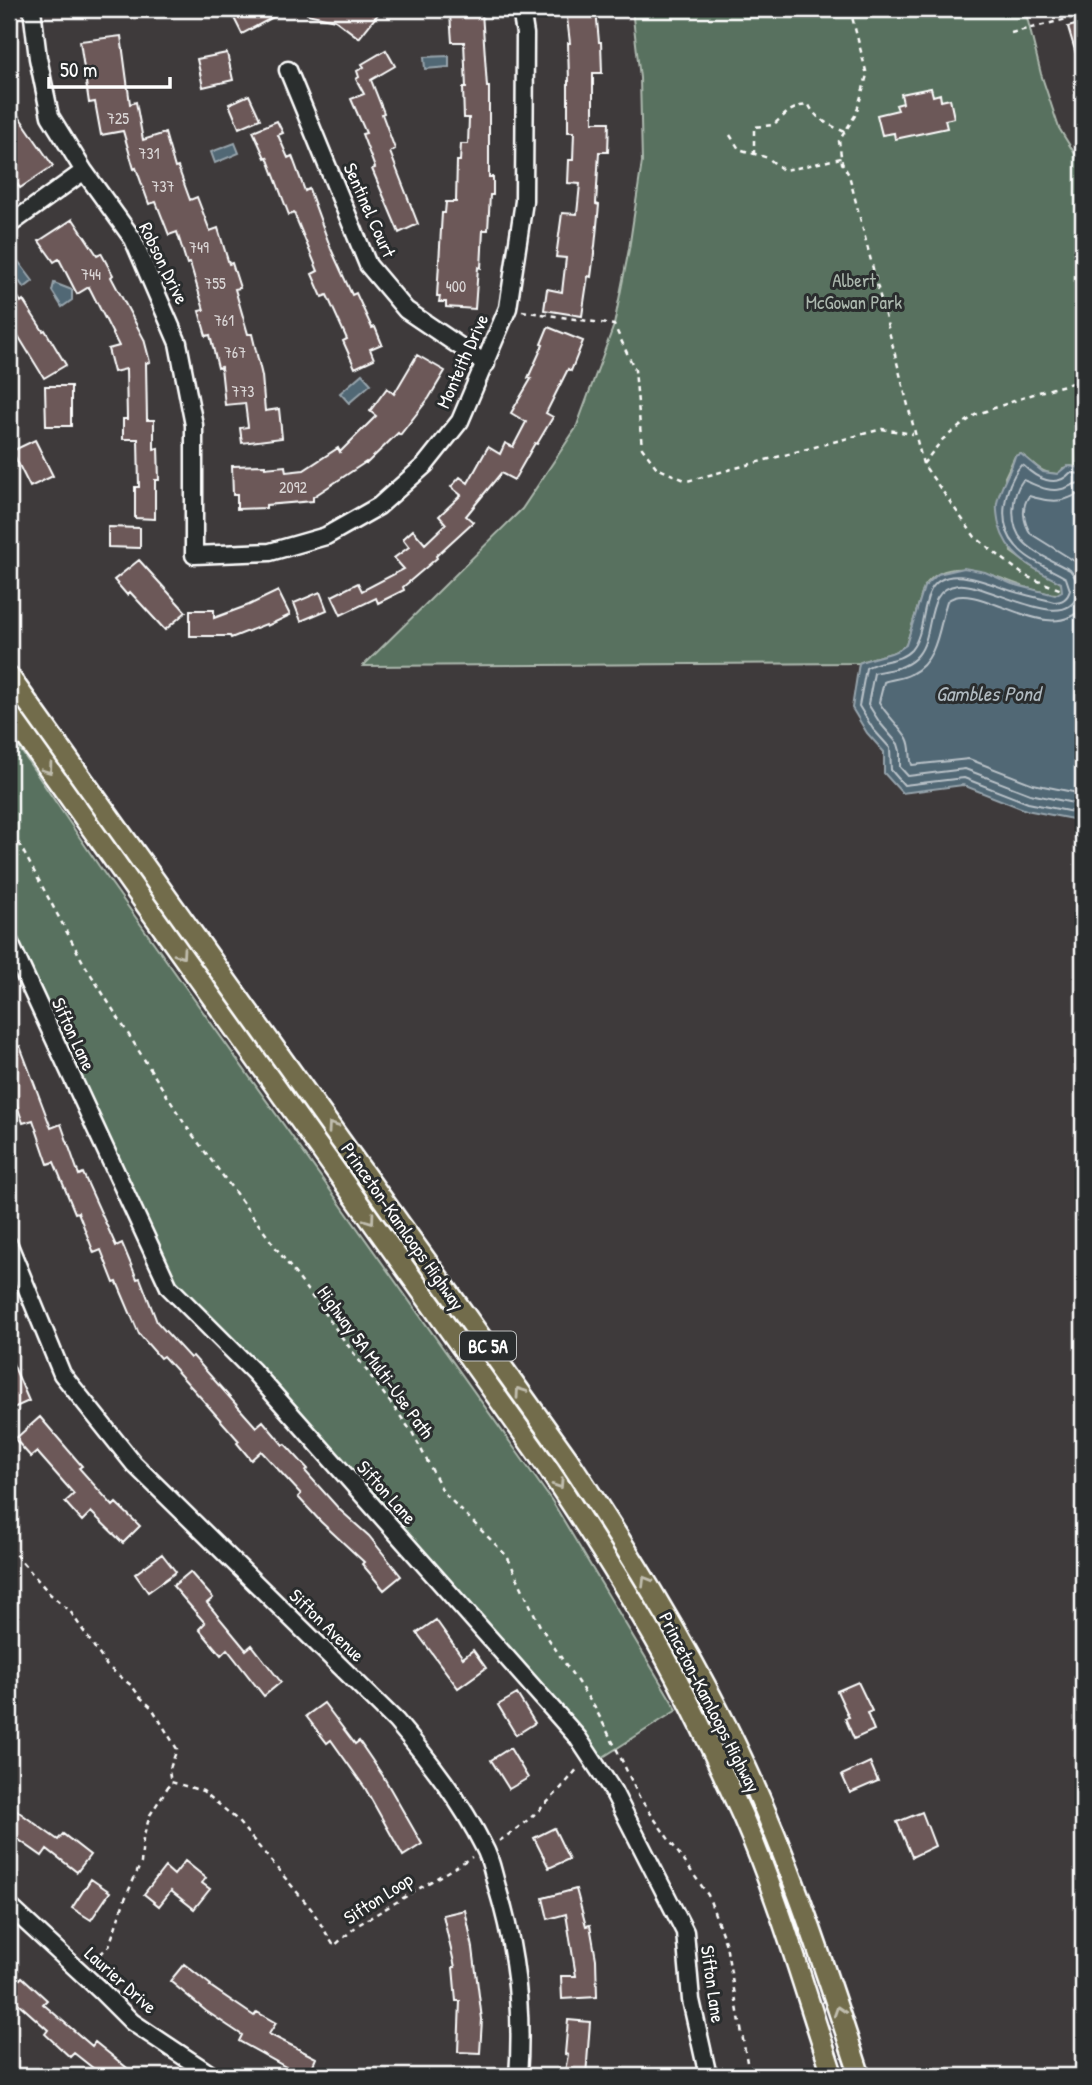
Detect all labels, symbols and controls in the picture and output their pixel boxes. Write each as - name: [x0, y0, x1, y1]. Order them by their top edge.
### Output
- scale bar: [49, 46, 170, 90]
- text: 50 m: [60, 55, 97, 84]
- house number: 725: [107, 107, 129, 129]
- house number: 731: [139, 142, 160, 164]
- street label: Sentinel Court: [338, 159, 403, 262]
- house number: 737: [151, 175, 175, 197]
- street label: Robson Drive: [133, 218, 195, 309]
- house number: 749: [189, 236, 209, 258]
- house number: 744: [81, 263, 101, 285]
- park label: Albert McGowan Park: [806, 267, 902, 315]
- house number: 755: [204, 272, 226, 294]
- house number: 400: [446, 275, 466, 297]
- house number: 761: [214, 309, 234, 331]
- street label: Monteith Drive: [430, 309, 494, 412]
- house number: 767: [224, 341, 246, 363]
- house number: 773: [231, 380, 255, 402]
- house number: 2092: [279, 476, 308, 498]
- water label: Gambles Pond: [936, 679, 1044, 708]
- one-way arrow: [40, 761, 53, 774]
- one-way arrow: [173, 946, 185, 959]
- street label: Sifton Lane: [46, 993, 102, 1075]
- one-way arrow: [327, 1122, 340, 1135]
- street label: Princeton-Kamloops Highway: [335, 1137, 471, 1315]
- one-way arrow: [362, 1211, 374, 1224]
- street label: Highway 5A Multi-Use Path: [312, 1280, 440, 1444]
- road number: BC 5A: [460, 1331, 516, 1360]
- one-way arrow: [516, 1387, 528, 1400]
- street label: Sifton Lane: [351, 1454, 423, 1530]
- one-way arrow: [550, 1476, 563, 1489]
- one-way arrow: [642, 1576, 655, 1589]
- street label: Sifton Avenue: [284, 1583, 371, 1668]
- street label: Princeton-Kamloops Highway: [653, 1607, 767, 1797]
- street label: Sifton Loop: [338, 1866, 418, 1930]
- street label: Laurier Drive: [79, 1941, 163, 2020]
- street label: Sifton Lane: [695, 1944, 731, 2025]
- one-way arrow: [833, 2006, 847, 2018]

